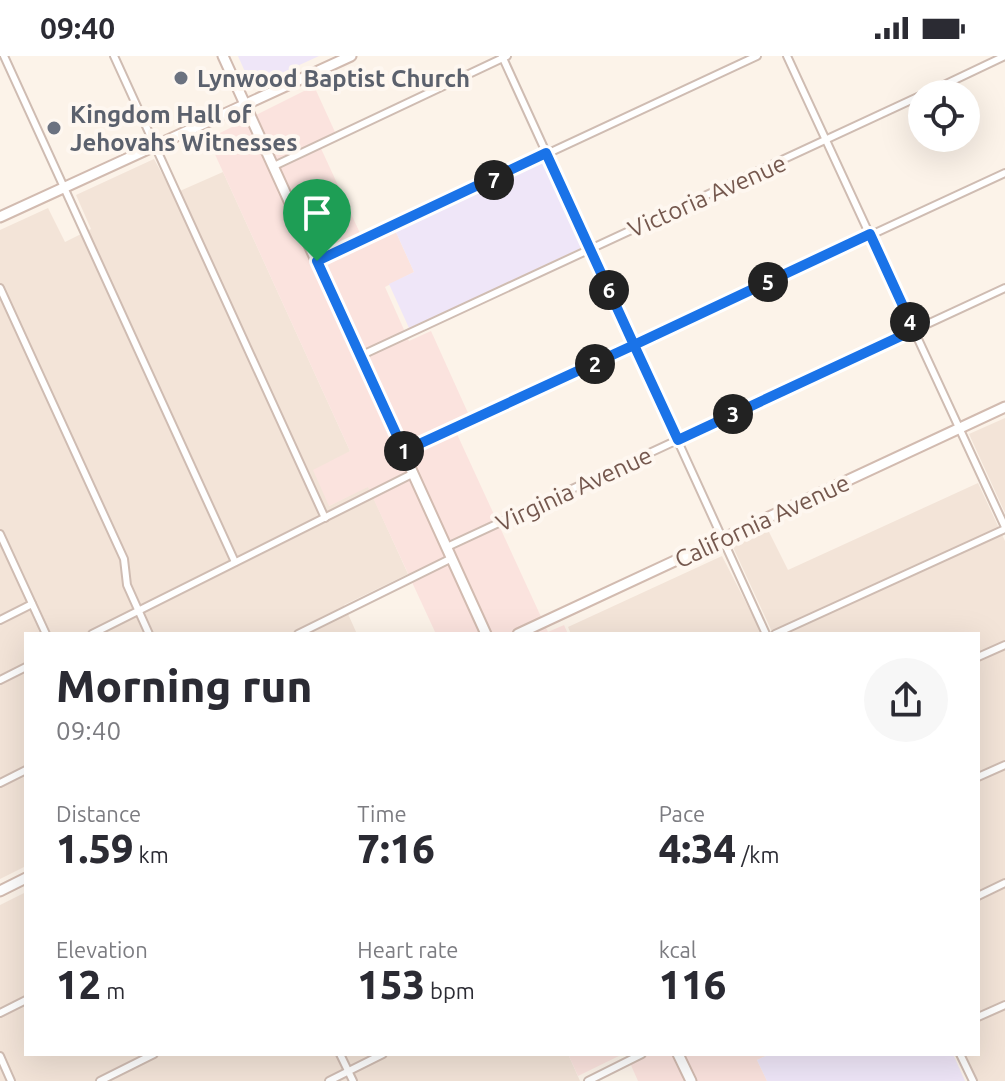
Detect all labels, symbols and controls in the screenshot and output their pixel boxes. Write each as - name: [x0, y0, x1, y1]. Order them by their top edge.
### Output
- text: 09:40: [40, 11, 115, 45]
- place label: Lynwood Baptist Church: [197, 65, 470, 92]
- marker: Lynwood Baptist Church: [172, 69, 190, 87]
- map controls: [908, 80, 980, 152]
- button: locate: [908, 80, 980, 152]
- place label: Kingdom Hall of Jehovahs Witnesses: [70, 101, 298, 156]
- marker: Kingdom Hall of Jehovahs Witnesses: [45, 119, 63, 137]
- street label: Victoria Avenue: [624, 149, 790, 243]
- pin: 7: [474, 160, 514, 200]
- text: 7: [488, 167, 500, 192]
- pin: [283, 179, 351, 261]
- icon: arrive: [295, 191, 339, 235]
- pin: 5: [748, 262, 788, 302]
- text: 5: [762, 269, 774, 294]
- pin: 6: [589, 270, 629, 310]
- text: 6: [603, 277, 615, 302]
- pin: 4: [890, 302, 930, 342]
- text: 4: [904, 309, 916, 334]
- pin: 2: [575, 344, 615, 384]
- text: 2: [589, 351, 601, 376]
- pin: 3: [713, 394, 753, 434]
- text: 3: [727, 401, 739, 426]
- pin: 1: [384, 431, 424, 471]
- text: 1: [398, 438, 410, 463]
- street label: Virginia Avenue: [492, 441, 656, 537]
- street label: California Avenue: [670, 469, 854, 573]
- button: share: [864, 658, 948, 742]
- text: Morning run: [56, 661, 312, 710]
- text: 09:40: [56, 716, 121, 745]
- text: Distance: [56, 801, 141, 826]
- text: Time: [357, 801, 407, 826]
- text: Pace: [659, 801, 705, 826]
- text: 1.59: [56, 826, 134, 871]
- text: 7:16: [357, 826, 435, 871]
- text: 4:34: [659, 826, 736, 871]
- text: km: [134, 842, 169, 867]
- text: /km: [736, 842, 779, 867]
- text: Elevation: [56, 937, 148, 962]
- text: Heart rate: [357, 937, 459, 962]
- text: kcal: [659, 937, 697, 962]
- text: 12: [56, 962, 101, 1007]
- text: 153: [357, 962, 425, 1007]
- text: 116: [659, 962, 726, 1007]
- text: m: [101, 978, 125, 1003]
- text: bpm: [425, 978, 475, 1003]

